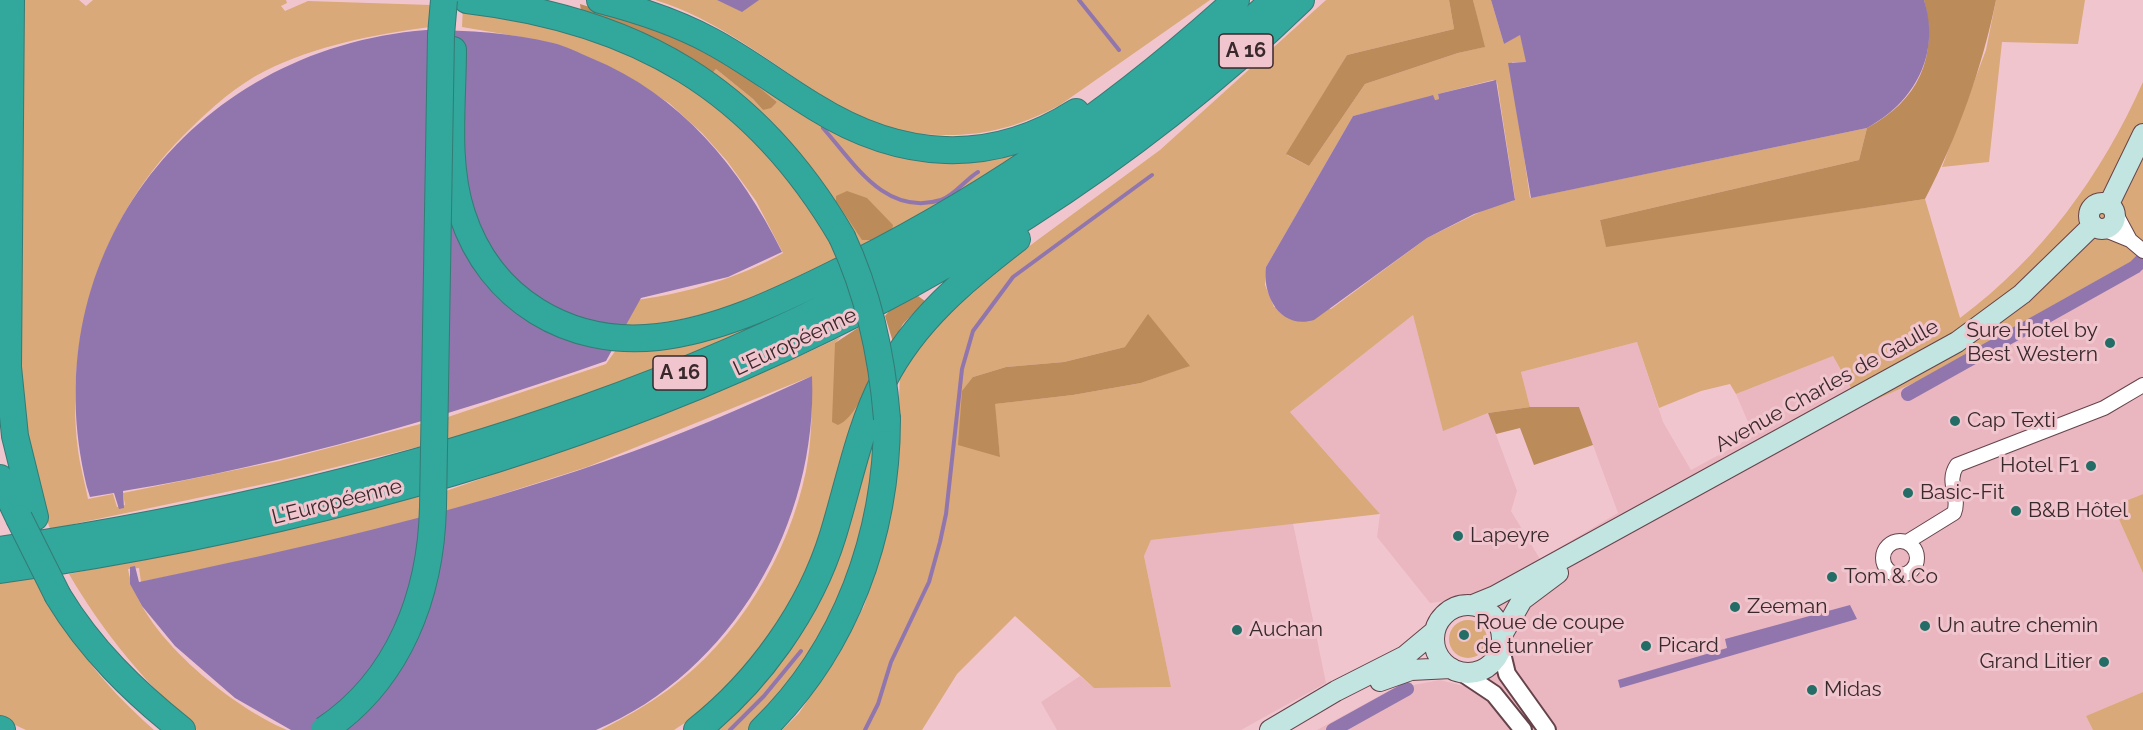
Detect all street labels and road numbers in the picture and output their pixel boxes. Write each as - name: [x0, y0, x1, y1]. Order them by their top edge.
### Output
- road number: A 16: [1219, 34, 1273, 68]
- street label: L'Européenne: [729, 302, 861, 382]
- street label: Avenue Charles de Gaulle: [1711, 314, 1943, 458]
- road number: A 16: [653, 356, 707, 390]
- street label: L'Européenne: [269, 474, 405, 530]

